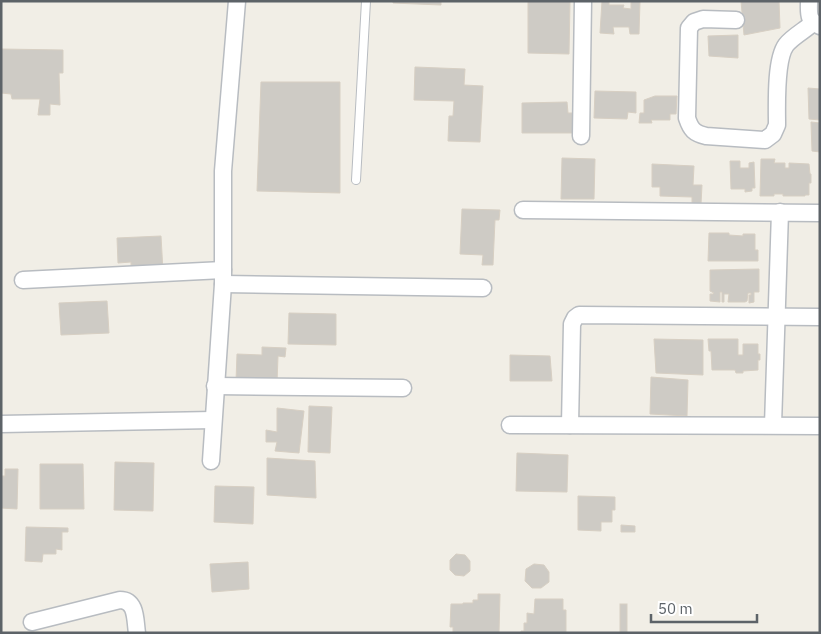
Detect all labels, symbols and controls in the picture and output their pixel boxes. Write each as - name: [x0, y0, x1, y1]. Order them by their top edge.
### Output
- scale bar: [651, 592, 757, 624]
- text: 50 m: [658, 599, 693, 618]

